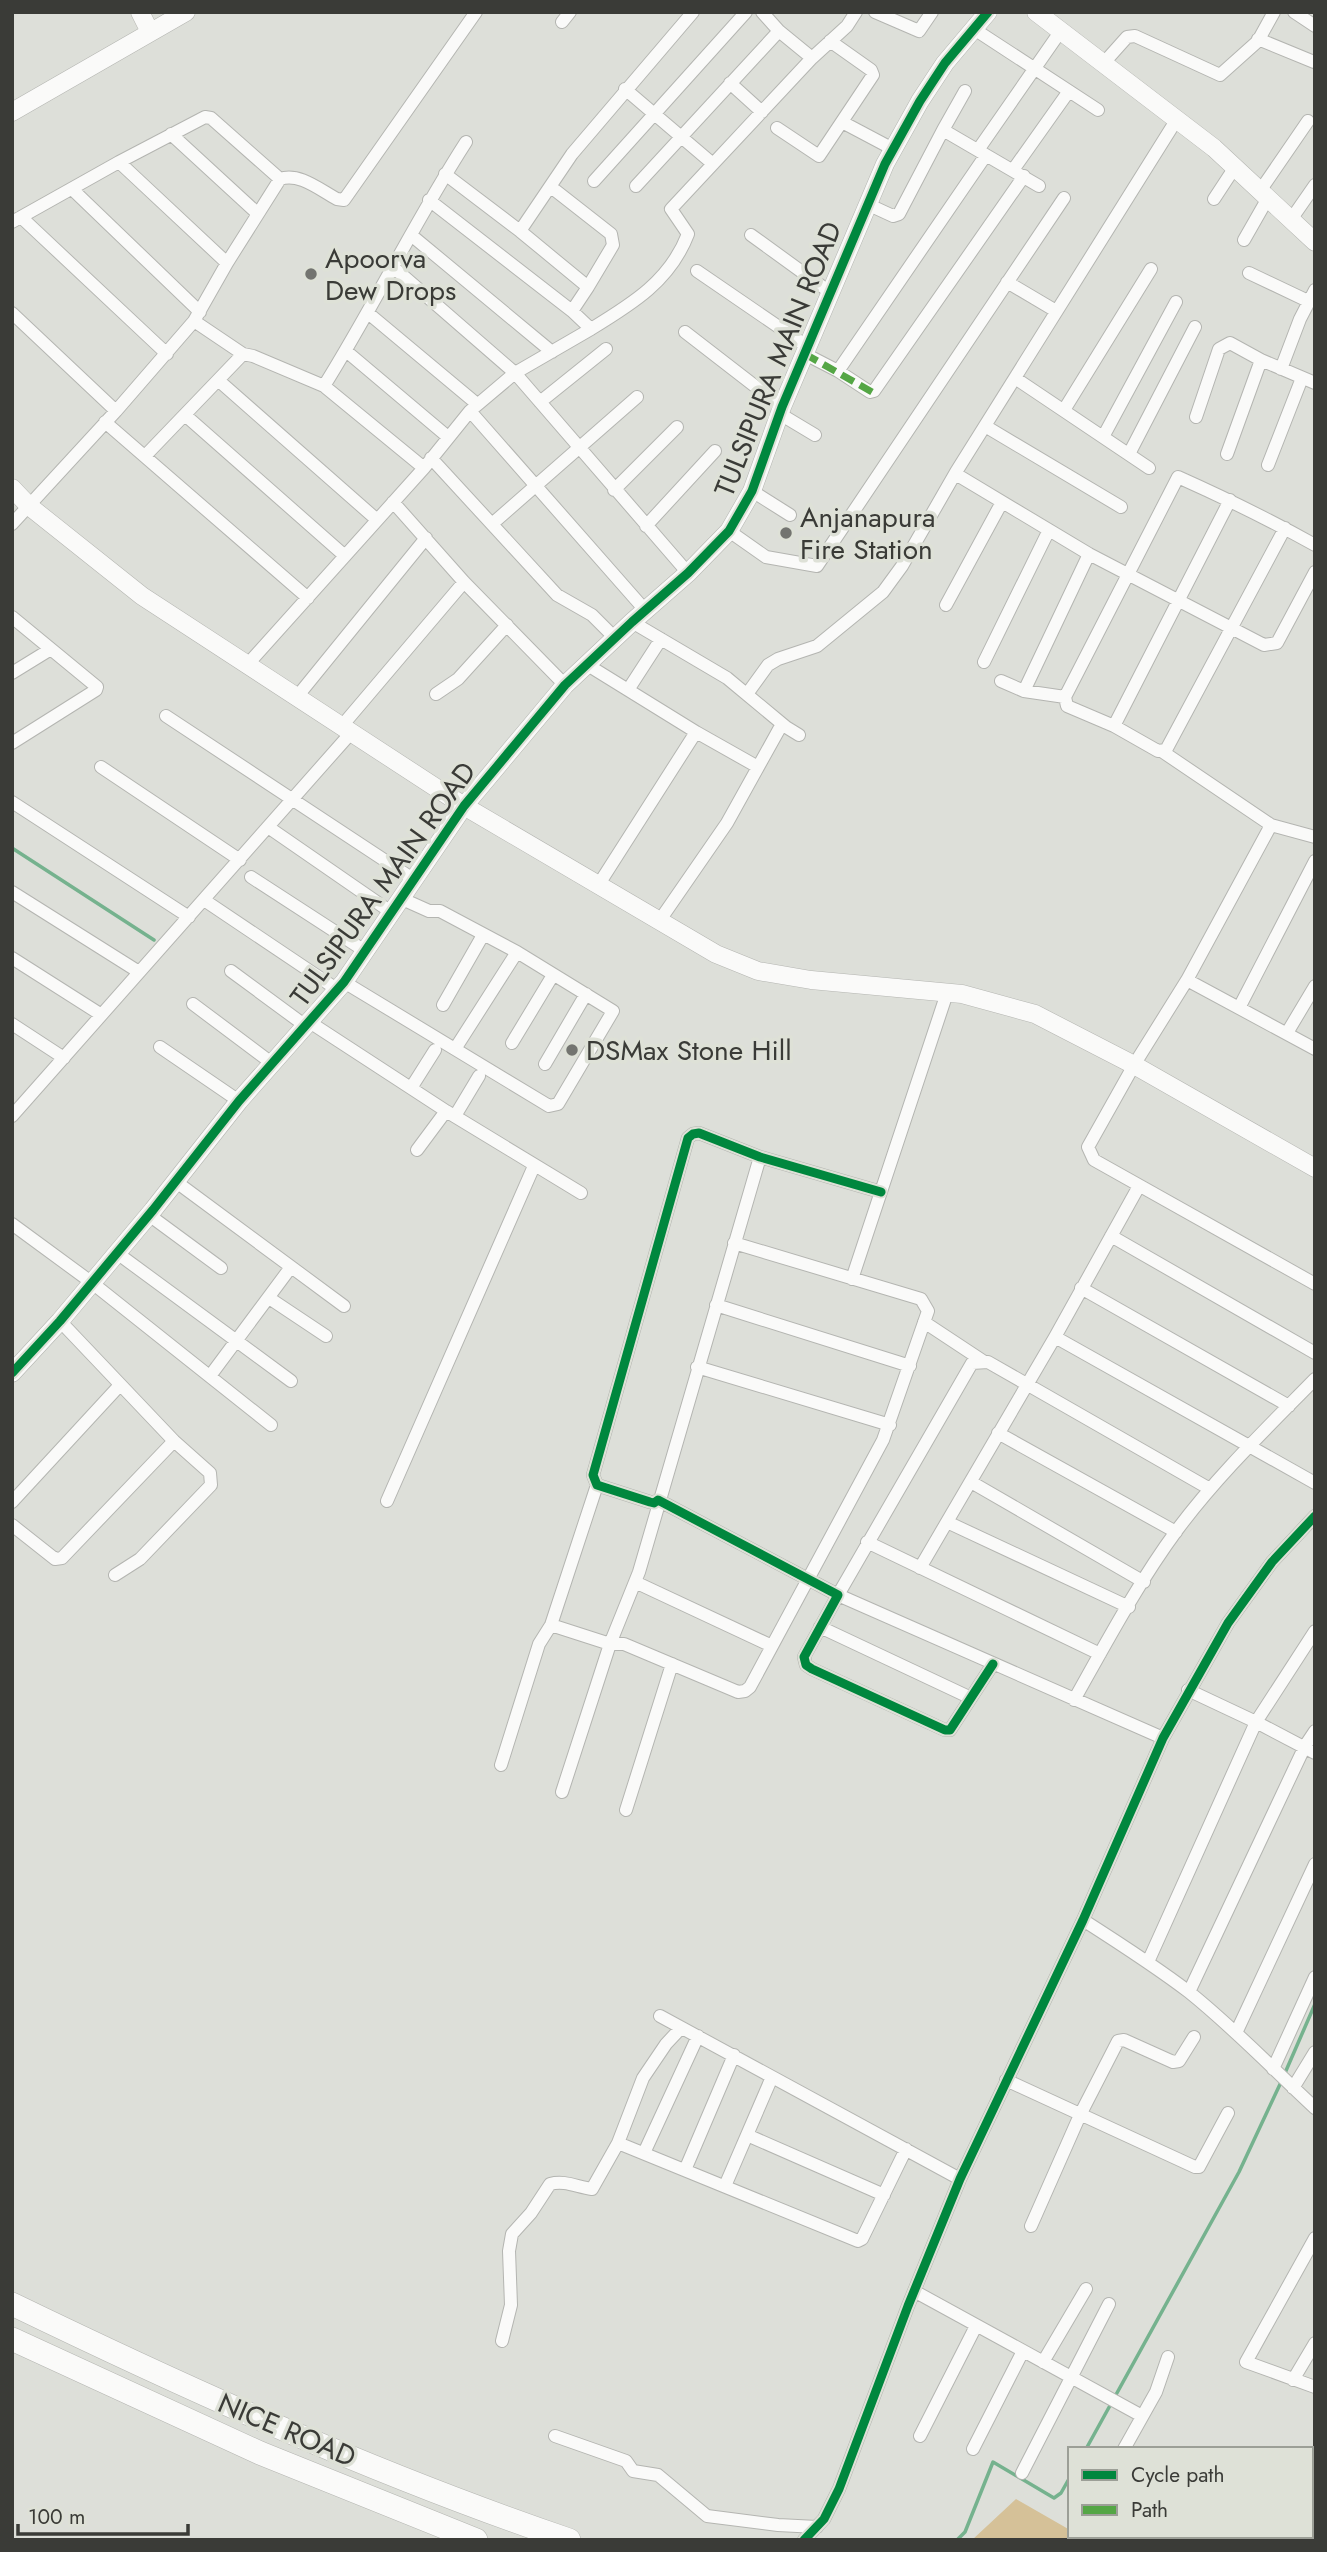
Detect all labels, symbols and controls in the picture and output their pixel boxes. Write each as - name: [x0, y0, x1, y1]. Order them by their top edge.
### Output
- street label: TULSIPURA MAIN ROAD: [704, 215, 852, 503]
- place label: Apoorva Dew Drops: [325, 238, 456, 311]
- marker: Apoorva Dew Drops: [303, 266, 319, 282]
- place label: Anjanapura Fire Station: [800, 497, 936, 570]
- marker: Anjanapura Fire Station: [778, 525, 794, 541]
- street label: TULSIPURA MAIN ROAD: [280, 753, 486, 1015]
- place label: DSMax Stone Hill: [586, 1030, 792, 1071]
- marker: DSMax Stone Hill: [564, 1042, 580, 1058]
- street label: NICE ROAD: [212, 2383, 362, 2477]
- legend: [1068, 2447, 1313, 2538]
- text: Cycle path: [1131, 2460, 1224, 2490]
- scale bar: [18, 2492, 187, 2536]
- text: Path: [1131, 2495, 1168, 2525]
- text: 100 m: [28, 2502, 85, 2532]

